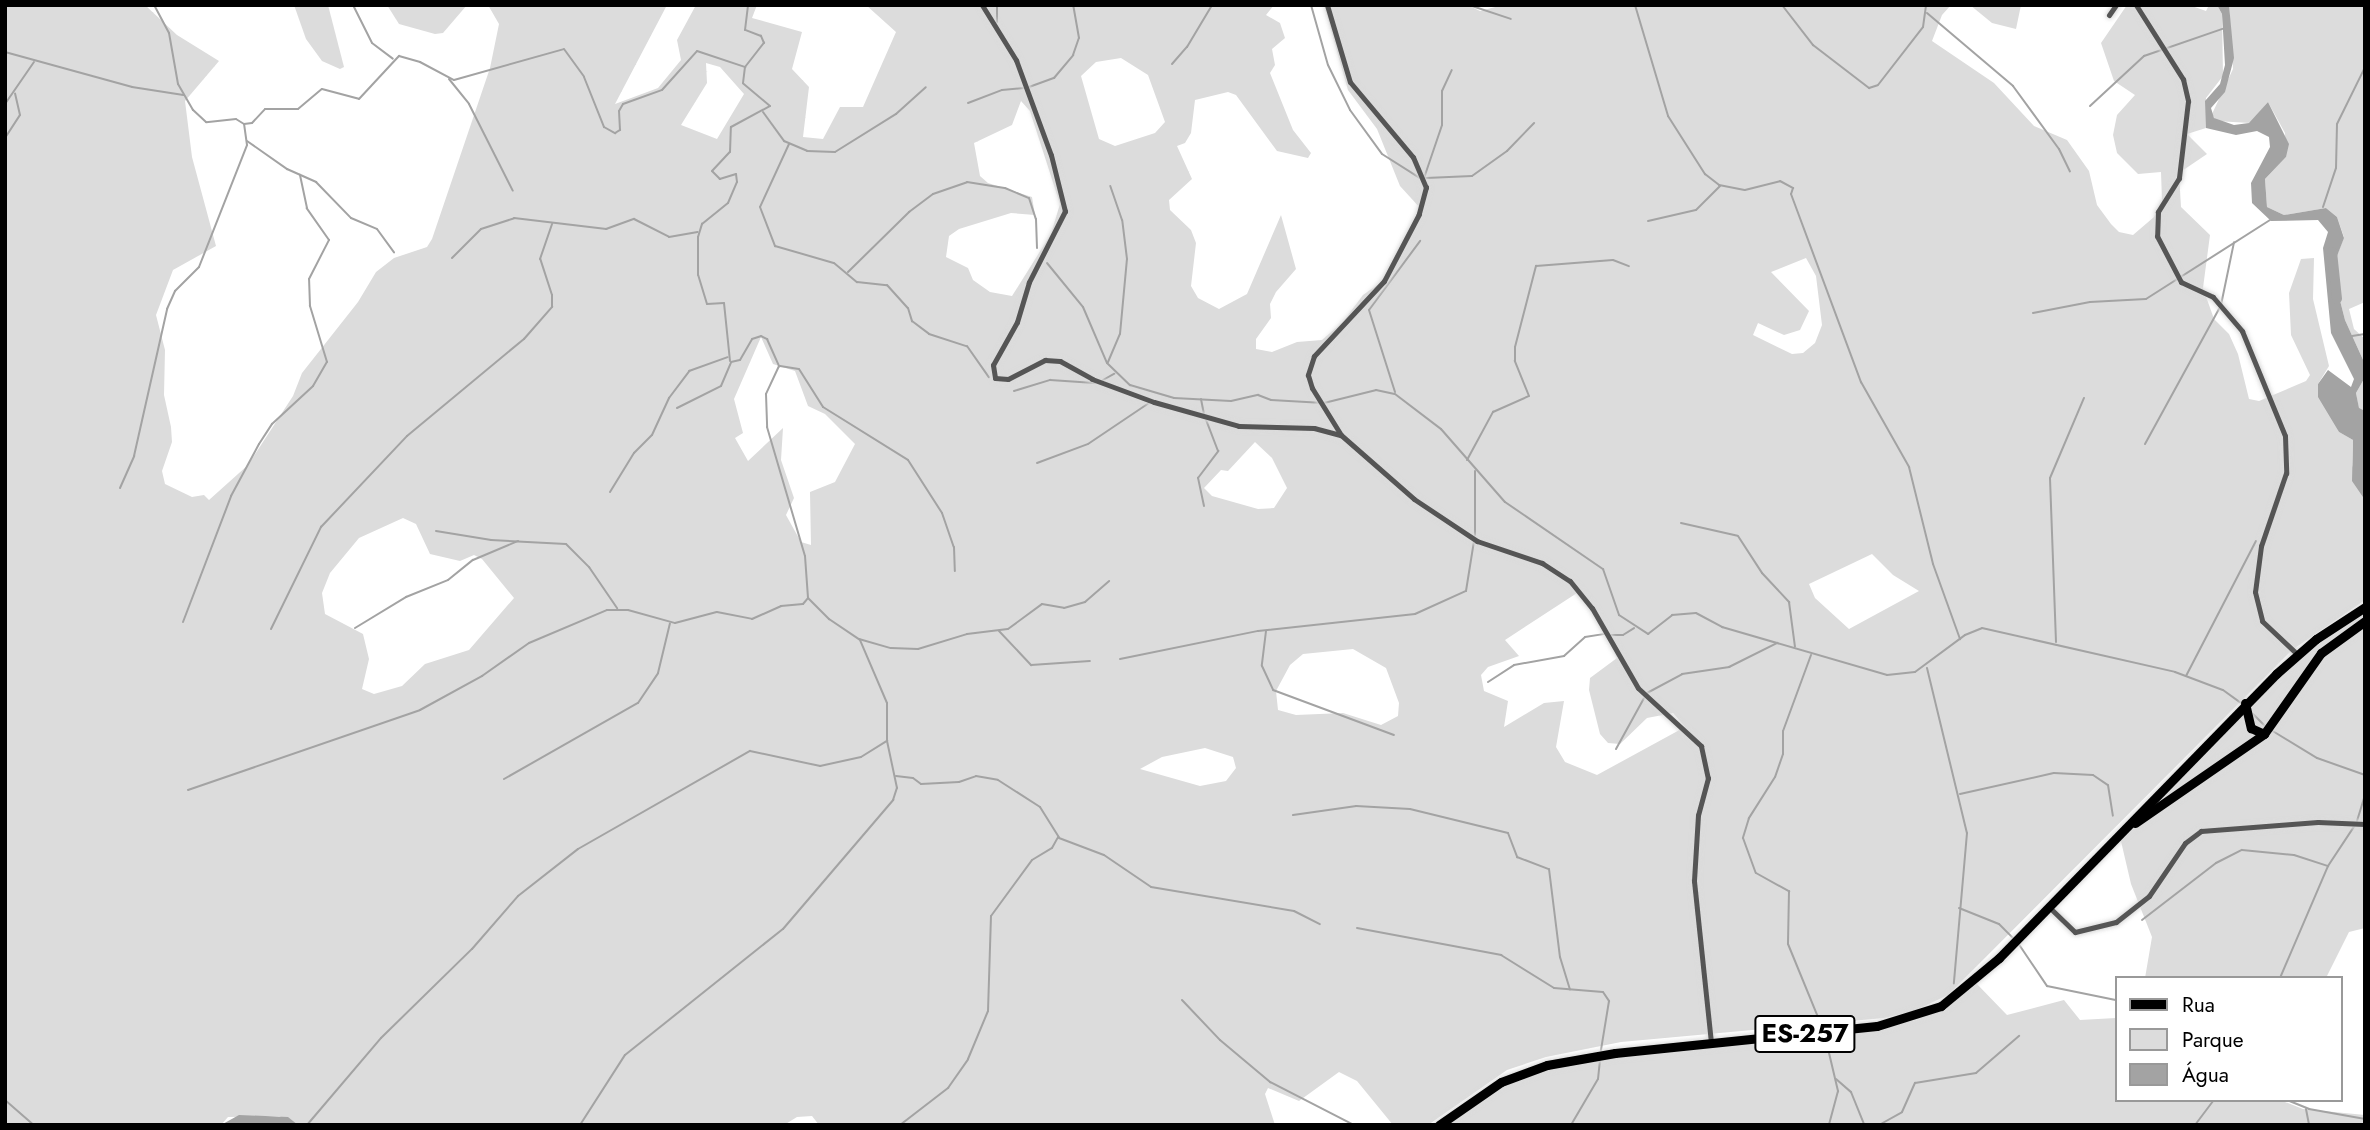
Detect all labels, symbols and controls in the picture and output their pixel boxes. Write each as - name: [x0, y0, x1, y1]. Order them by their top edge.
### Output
- legend: [2114, 976, 2342, 1102]
- text: Rua: [2182, 990, 2215, 1020]
- road number: ES-257: [1754, 1012, 1856, 1056]
- text: Parque: [2182, 1025, 2244, 1055]
- text: Água: [2182, 1060, 2229, 1090]

